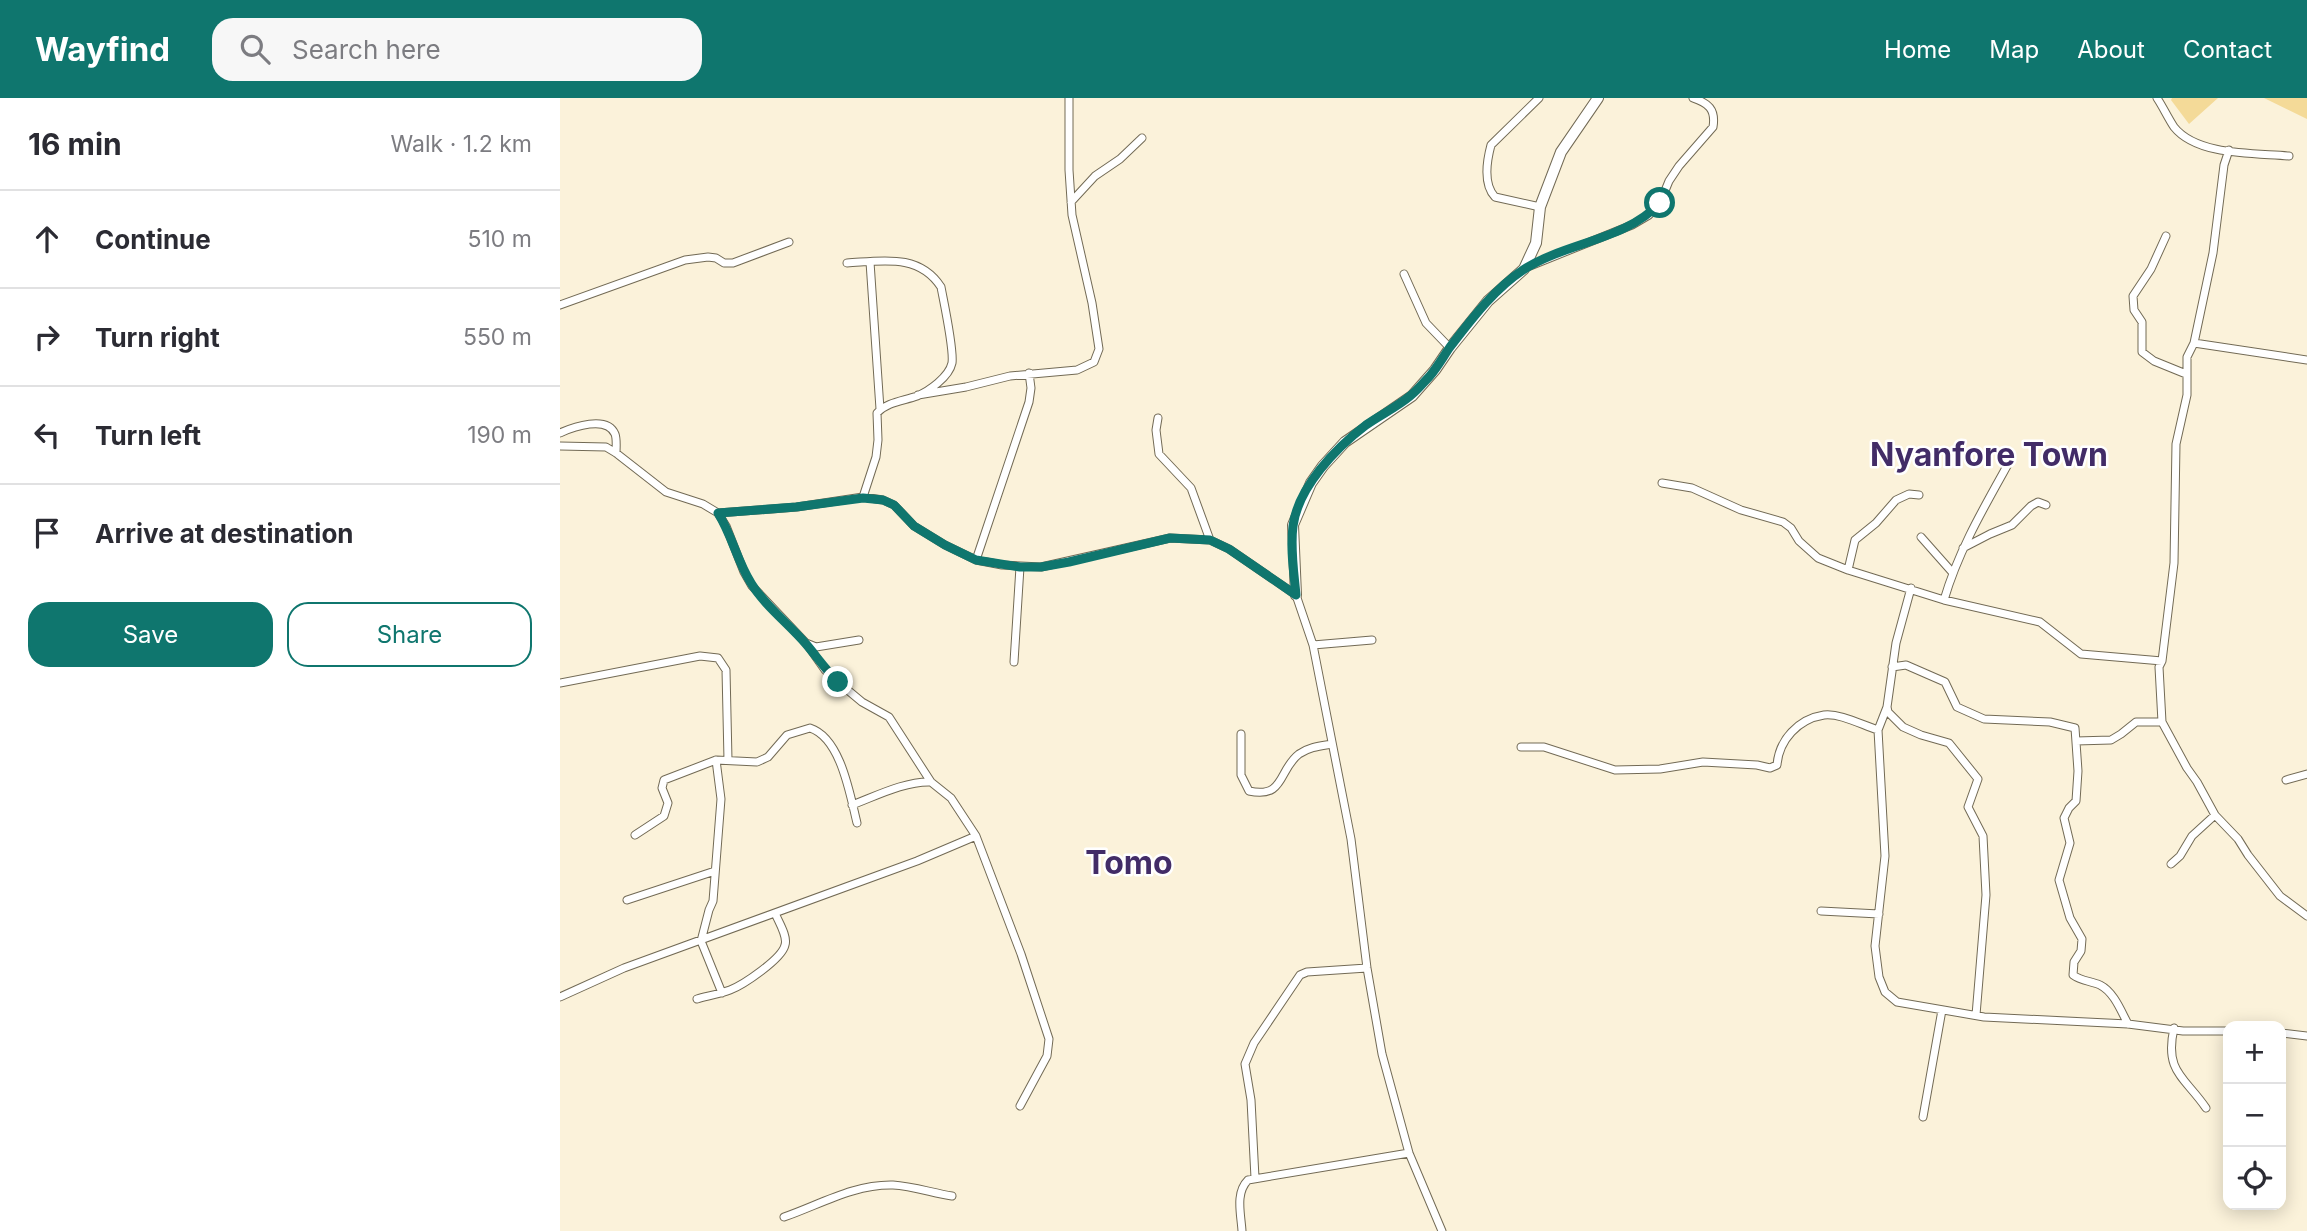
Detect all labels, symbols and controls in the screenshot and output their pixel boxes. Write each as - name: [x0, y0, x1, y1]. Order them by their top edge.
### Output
- search box: [212, 18, 702, 81]
- text: Wayfind: [35, 29, 170, 69]
- icon: search: [236, 30, 274, 68]
- text: Search here: [292, 34, 441, 65]
- text: Home: [1884, 35, 1951, 64]
- text: Map: [1989, 35, 2039, 64]
- text: About: [2077, 35, 2145, 64]
- text: Contact: [2183, 35, 2272, 64]
- text: 16 min: [28, 126, 122, 162]
- text: Walk · 1.2 km: [391, 130, 532, 158]
- route start: [1644, 187, 1675, 218]
- icon: ahead: [28, 220, 66, 258]
- text: Continue: [95, 224, 211, 255]
- text: 510 m: [468, 225, 532, 253]
- icon: right: [28, 318, 66, 356]
- text: Turn right: [95, 322, 220, 353]
- text: 550 m: [463, 323, 532, 351]
- icon: left: [28, 416, 66, 454]
- text: Turn left: [95, 420, 201, 451]
- text: 190 m: [467, 421, 532, 449]
- district label: Nyanfore Town: [1870, 435, 2108, 474]
- icon: arrive: [28, 514, 66, 552]
- text: Arrive at destination: [95, 518, 354, 549]
- button: Save: [28, 602, 273, 667]
- button: Share: [287, 602, 532, 667]
- route end: [822, 666, 853, 697]
- district label: Tomo: [1085, 843, 1173, 882]
- map controls: [2223, 1021, 2286, 1210]
- button: +: [2223, 1021, 2286, 1084]
- button: −: [2223, 1084, 2286, 1147]
- button: locate: [2223, 1147, 2286, 1210]

